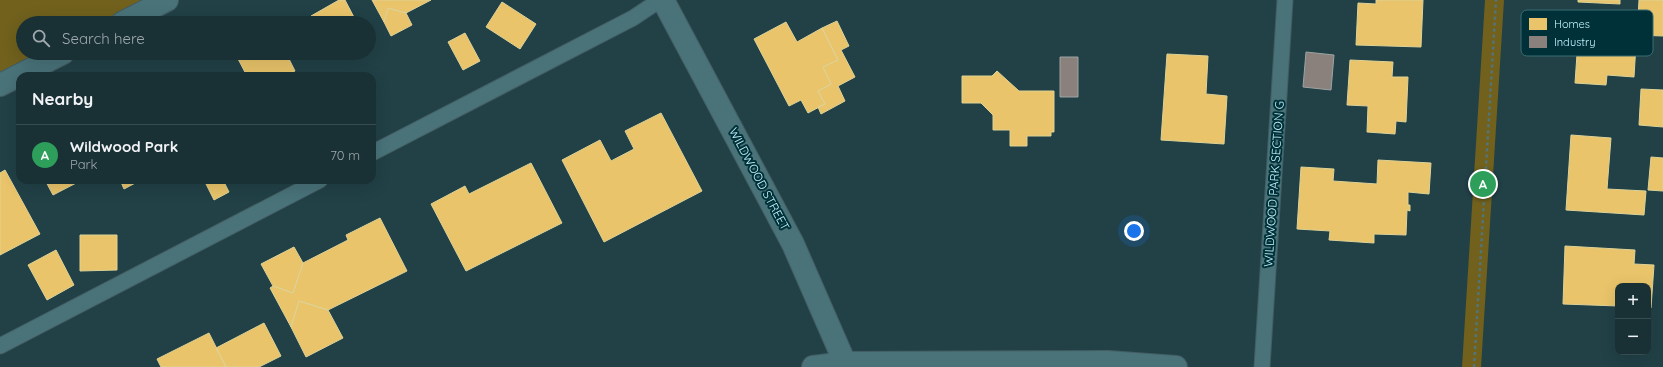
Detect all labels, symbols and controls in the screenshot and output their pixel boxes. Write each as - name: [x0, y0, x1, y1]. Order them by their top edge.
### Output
- legend: [1521, 10, 1653, 56]
- search box: [16, 16, 376, 60]
- text: Homes: [1554, 17, 1590, 31]
- icon: search: [30, 27, 52, 49]
- text: Search here: [62, 29, 145, 48]
- text: Industry: [1554, 35, 1596, 49]
- text: Nearby: [32, 88, 93, 109]
- street label: WILDWOOD PARK SECTION G: [1260, 100, 1287, 267]
- street label: WILDWOOD STREET: [726, 125, 793, 233]
- text: Wildwood Park: [70, 137, 178, 156]
- text: A: [41, 147, 49, 163]
- text: 70 m: [330, 147, 360, 163]
- text: Park: [70, 156, 98, 172]
- pin: A: [1470, 169, 1496, 199]
- your location: [1124, 221, 1144, 241]
- map controls: [1615, 283, 1651, 355]
- button: +: [1615, 283, 1651, 319]
- button: −: [1615, 319, 1651, 355]

